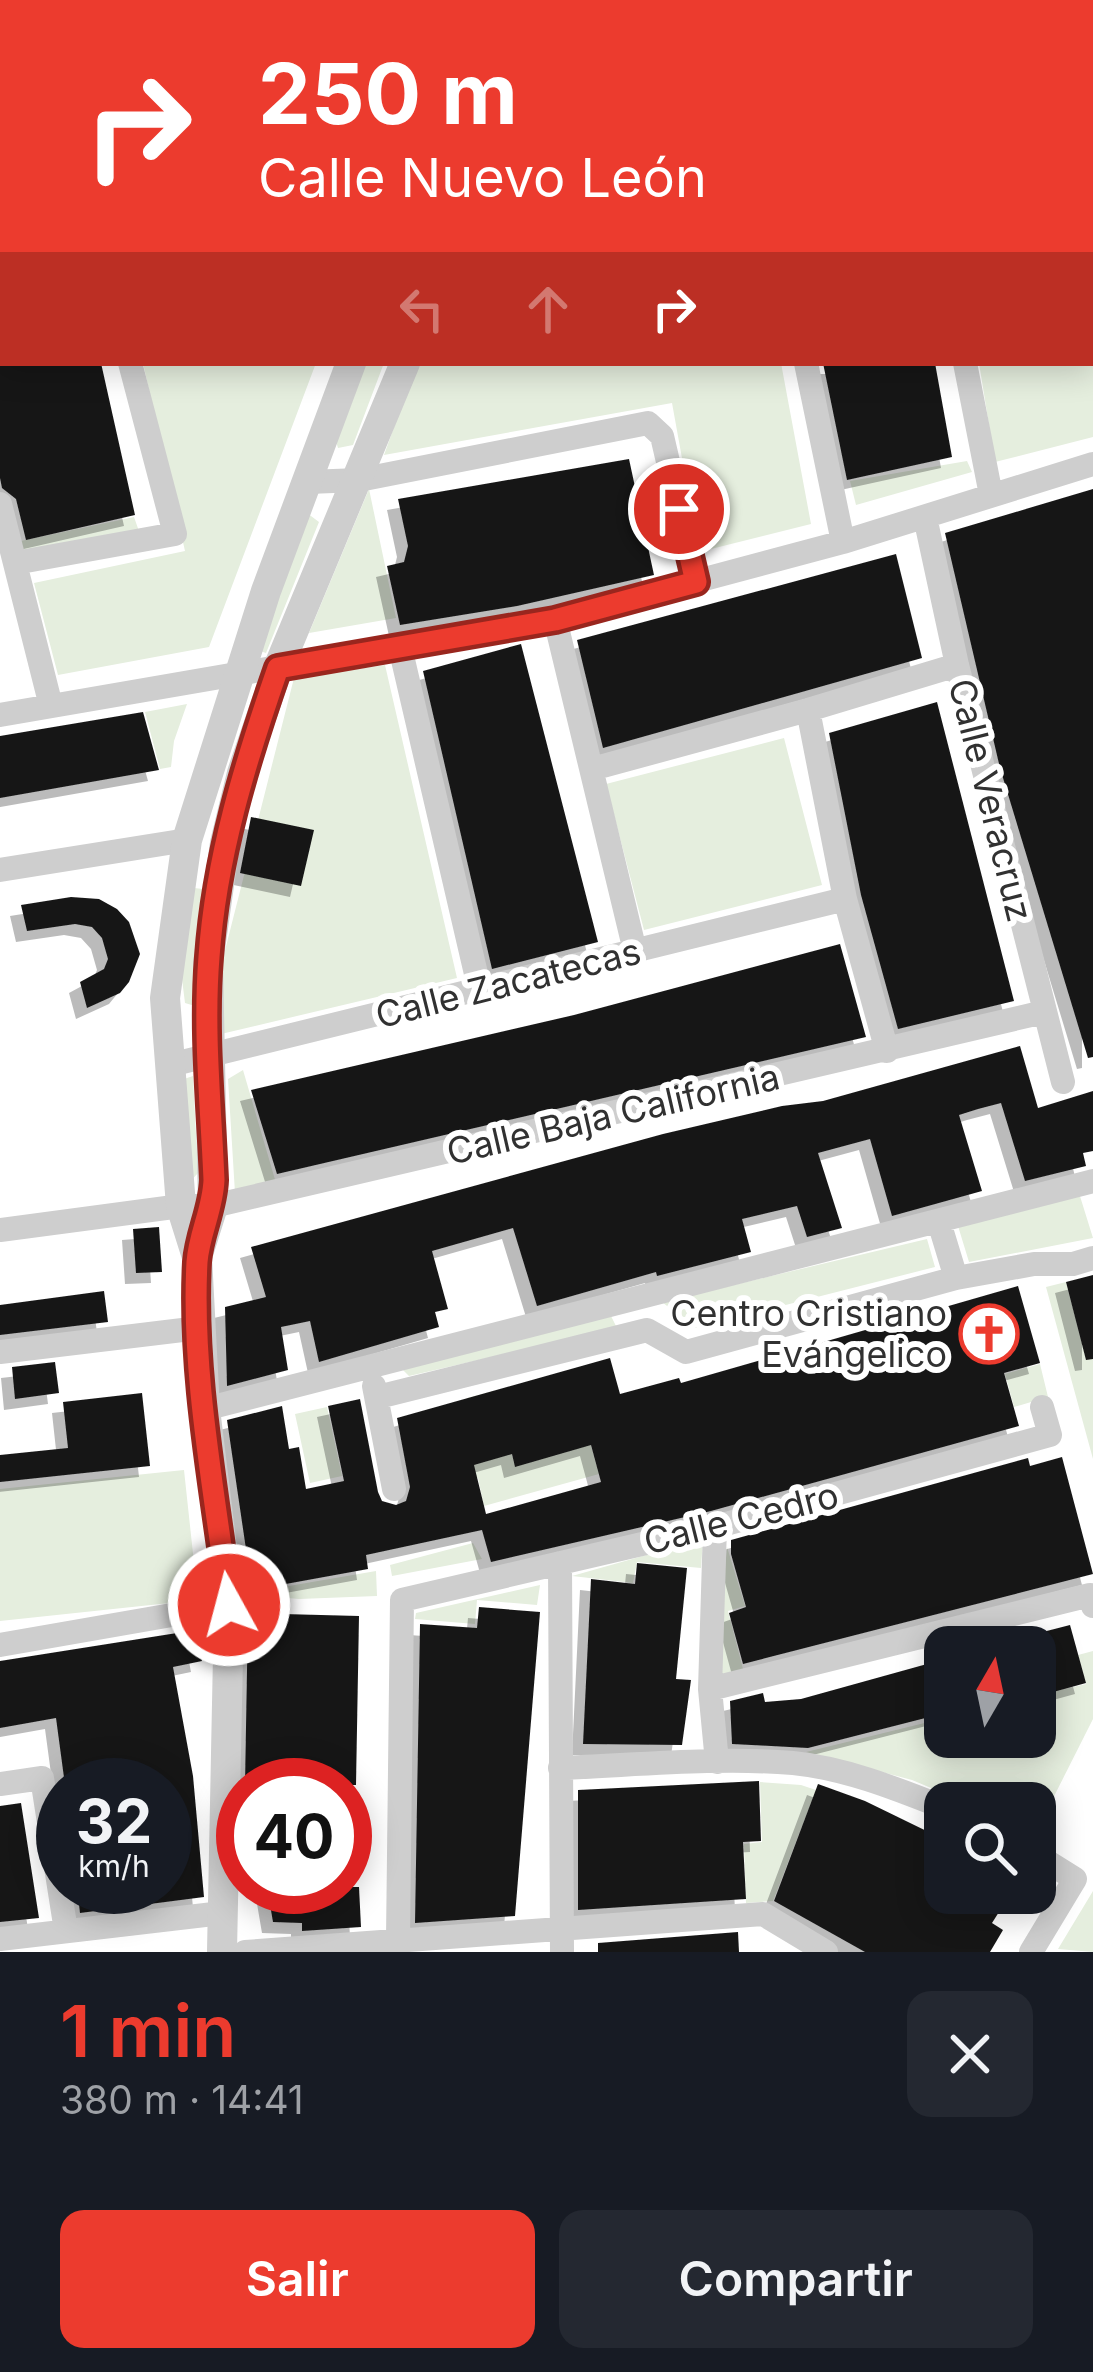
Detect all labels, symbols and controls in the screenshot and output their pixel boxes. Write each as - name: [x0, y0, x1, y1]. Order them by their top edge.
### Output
- text: 250 m: [258, 43, 518, 144]
- icon: right: [60, 48, 216, 204]
- text: Calle Nuevo León: [258, 145, 707, 210]
- icon: left: [389, 276, 455, 342]
- icon: ahead: [515, 276, 581, 342]
- icon: right: [641, 276, 707, 342]
- pin: [628, 458, 730, 560]
- icon: arrive: [646, 476, 712, 542]
- street label: Calle Veracruz: [940, 674, 1042, 926]
- street label: Calle Zacatecas: [371, 929, 645, 1037]
- street label: Calle Baja California: [442, 1054, 784, 1174]
- place label: Centro Cristiano Evángelico: [670, 1291, 947, 1376]
- church icon: Centro Cristiano Evángelico: [958, 1303, 1020, 1365]
- street label: Calle Cedro: [639, 1473, 843, 1563]
- position arrow: [166, 1542, 292, 1668]
- north arrow: [924, 1626, 1056, 1758]
- map controls: [924, 1626, 1056, 1914]
- speed limit sign: 40: [216, 1758, 372, 1914]
- button: search: [924, 1782, 1056, 1914]
- text: 32: [76, 1785, 152, 1857]
- text: km/h: [78, 1848, 150, 1884]
- text: 1 min: [60, 1987, 236, 2074]
- button: close: [907, 1991, 1033, 2117]
- text: 380 m · 14:41: [60, 2076, 304, 2123]
- button: Salir: [60, 2210, 535, 2348]
- button: Compartir: [559, 2210, 1033, 2348]

